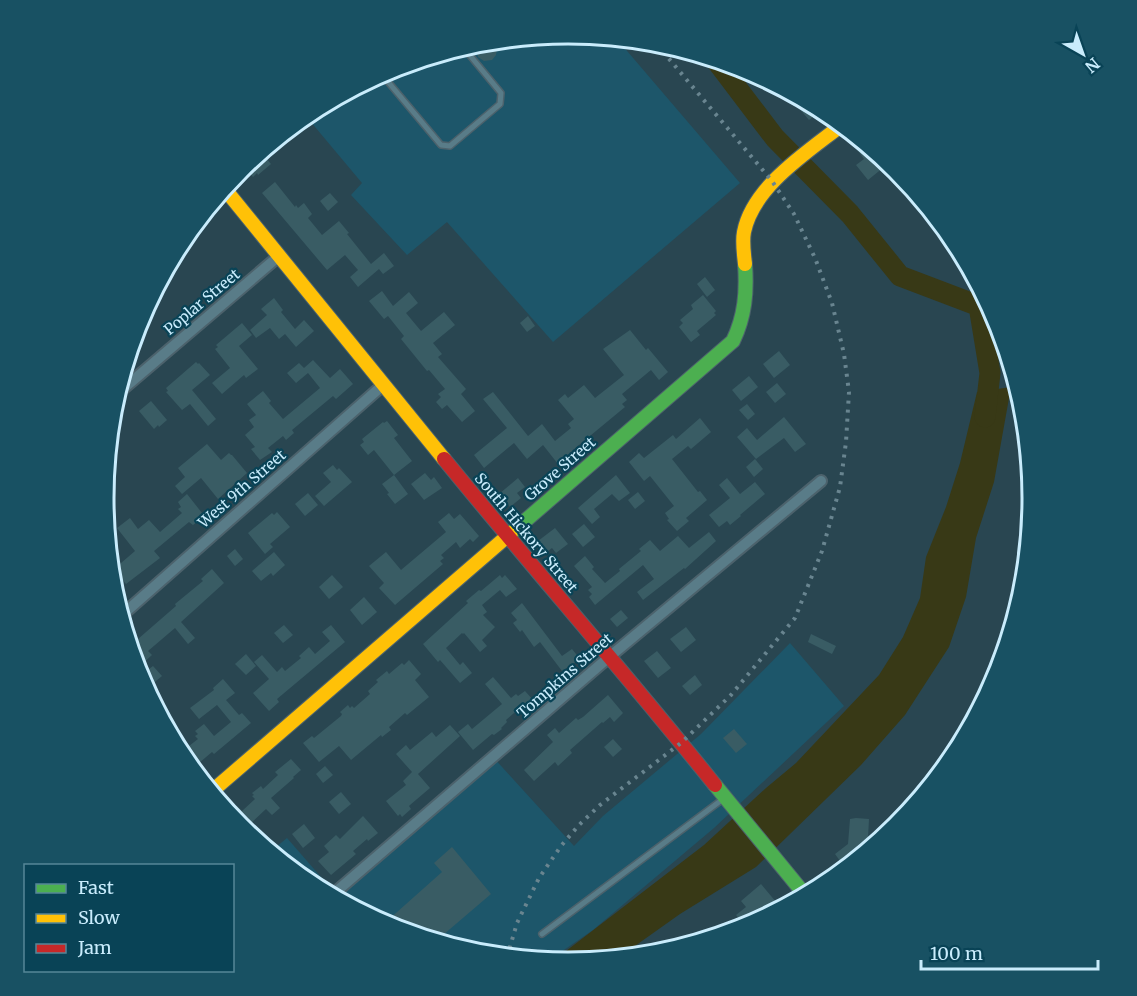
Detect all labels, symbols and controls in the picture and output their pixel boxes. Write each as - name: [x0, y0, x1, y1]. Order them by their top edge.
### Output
- north arrow: [1053, 24, 1113, 84]
- text: N: [1081, 54, 1104, 77]
- street label: Poplar Street: [160, 264, 244, 339]
- street label: Grove Street: [520, 432, 599, 505]
- street label: West 9th Street: [193, 445, 290, 533]
- street label: South Hickory Street: [471, 469, 582, 597]
- street label: Tompkins Street: [513, 629, 617, 722]
- legend: [24, 864, 234, 972]
- text: Fast: [78, 876, 114, 899]
- text: Slow: [78, 906, 121, 929]
- scale bar: [921, 933, 1098, 971]
- text: Jam: [77, 936, 112, 959]
- text: 100 m: [930, 942, 983, 965]

